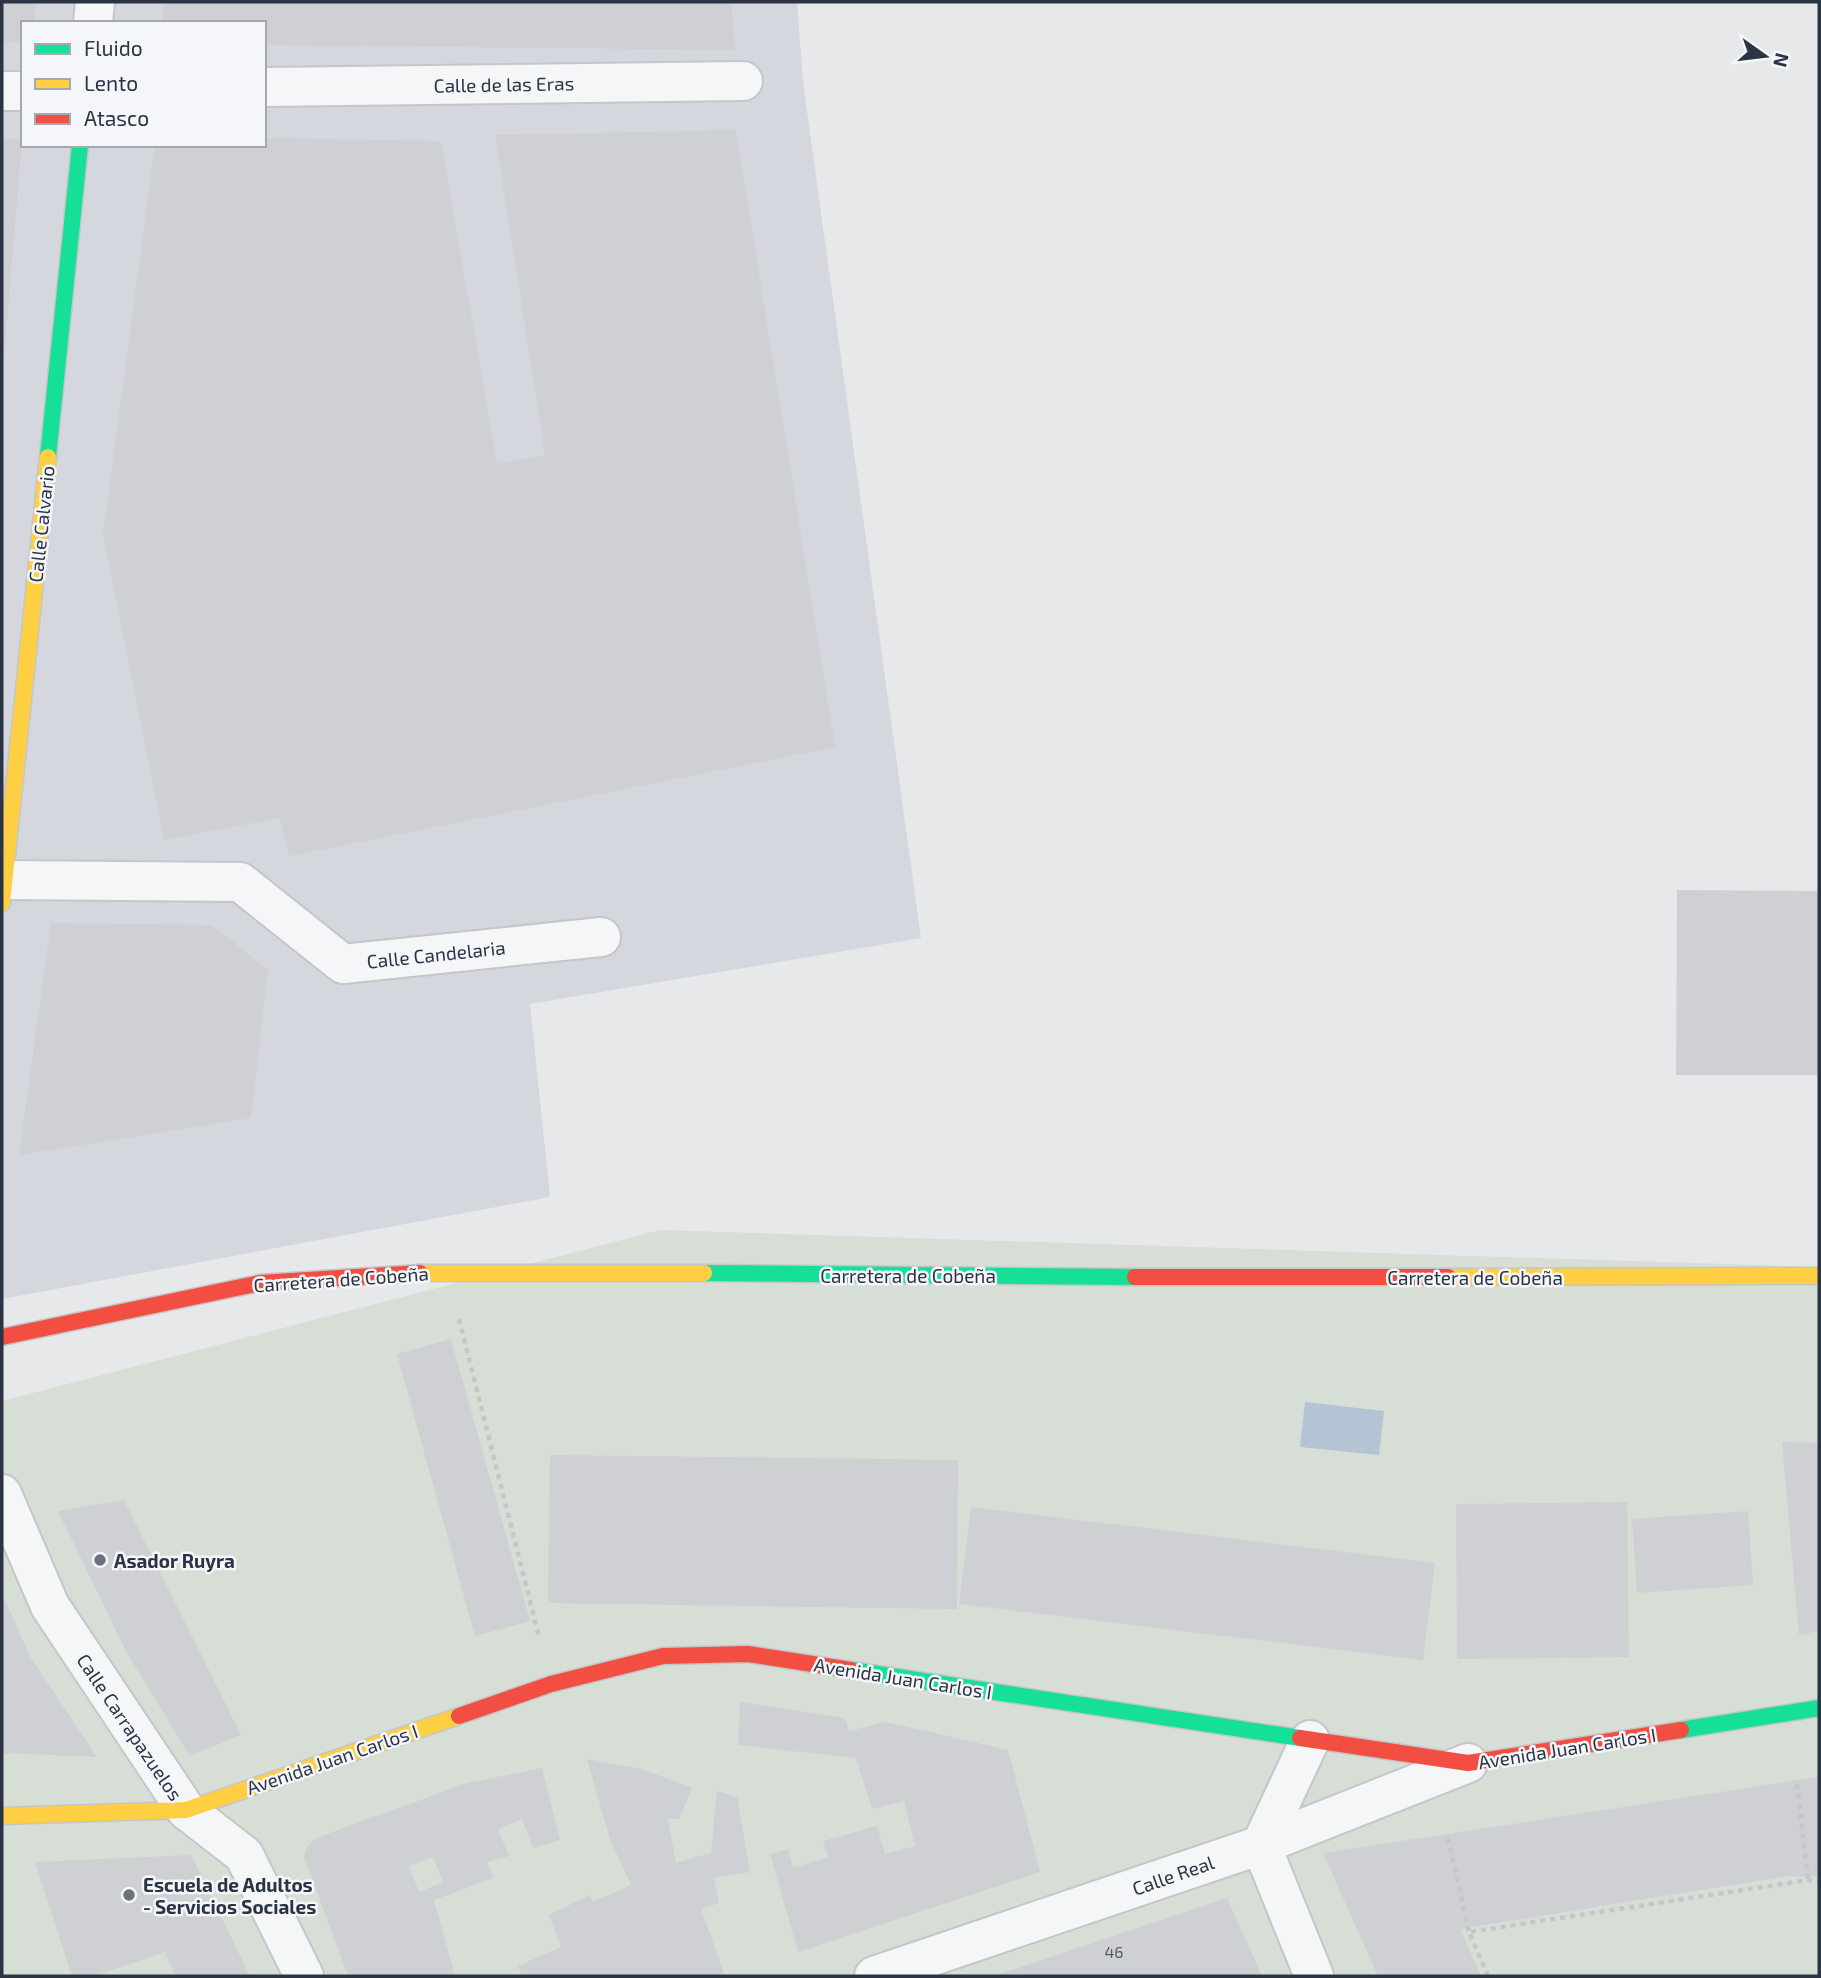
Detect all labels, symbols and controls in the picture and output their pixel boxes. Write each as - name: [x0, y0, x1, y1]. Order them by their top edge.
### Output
- legend: [21, 21, 266, 147]
- north arrow: [1730, 21, 1800, 91]
- text: Fluido: [84, 35, 143, 60]
- text: N: [1769, 51, 1795, 70]
- text: Lento: [84, 70, 138, 95]
- street label: Calle de las Eras: [433, 71, 575, 97]
- text: Atasco: [84, 105, 149, 130]
- street label: Calle Calvario: [23, 465, 59, 583]
- street label: Calle Candelaria: [366, 935, 506, 973]
- street label: Carretera de Cobeña: [253, 1261, 429, 1297]
- street label: Carretera de Cobeña: [820, 1264, 996, 1287]
- street label: Carretera de Cobeña: [1387, 1266, 1563, 1289]
- place label: Asador Ruyra: [114, 1549, 235, 1573]
- marker: Asador Ruyra: [92, 1552, 108, 1568]
- street label: Calle Carrapazuelos: [72, 1649, 188, 1805]
- street label: Avenida Juan Carlos I: [812, 1653, 994, 1703]
- street label: Avenida Juan Carlos I: [243, 1719, 421, 1799]
- street label: Avenida Juan Carlos I: [1476, 1723, 1658, 1773]
- street label: Calle Real: [1129, 1850, 1217, 1900]
- place label: Escuela de Adultos - Servicios Sociales: [143, 1873, 316, 1918]
- marker: Escuela de Adultos - Servicios Sociales: [121, 1887, 137, 1903]
- house number: 46: [1105, 1942, 1124, 1961]

